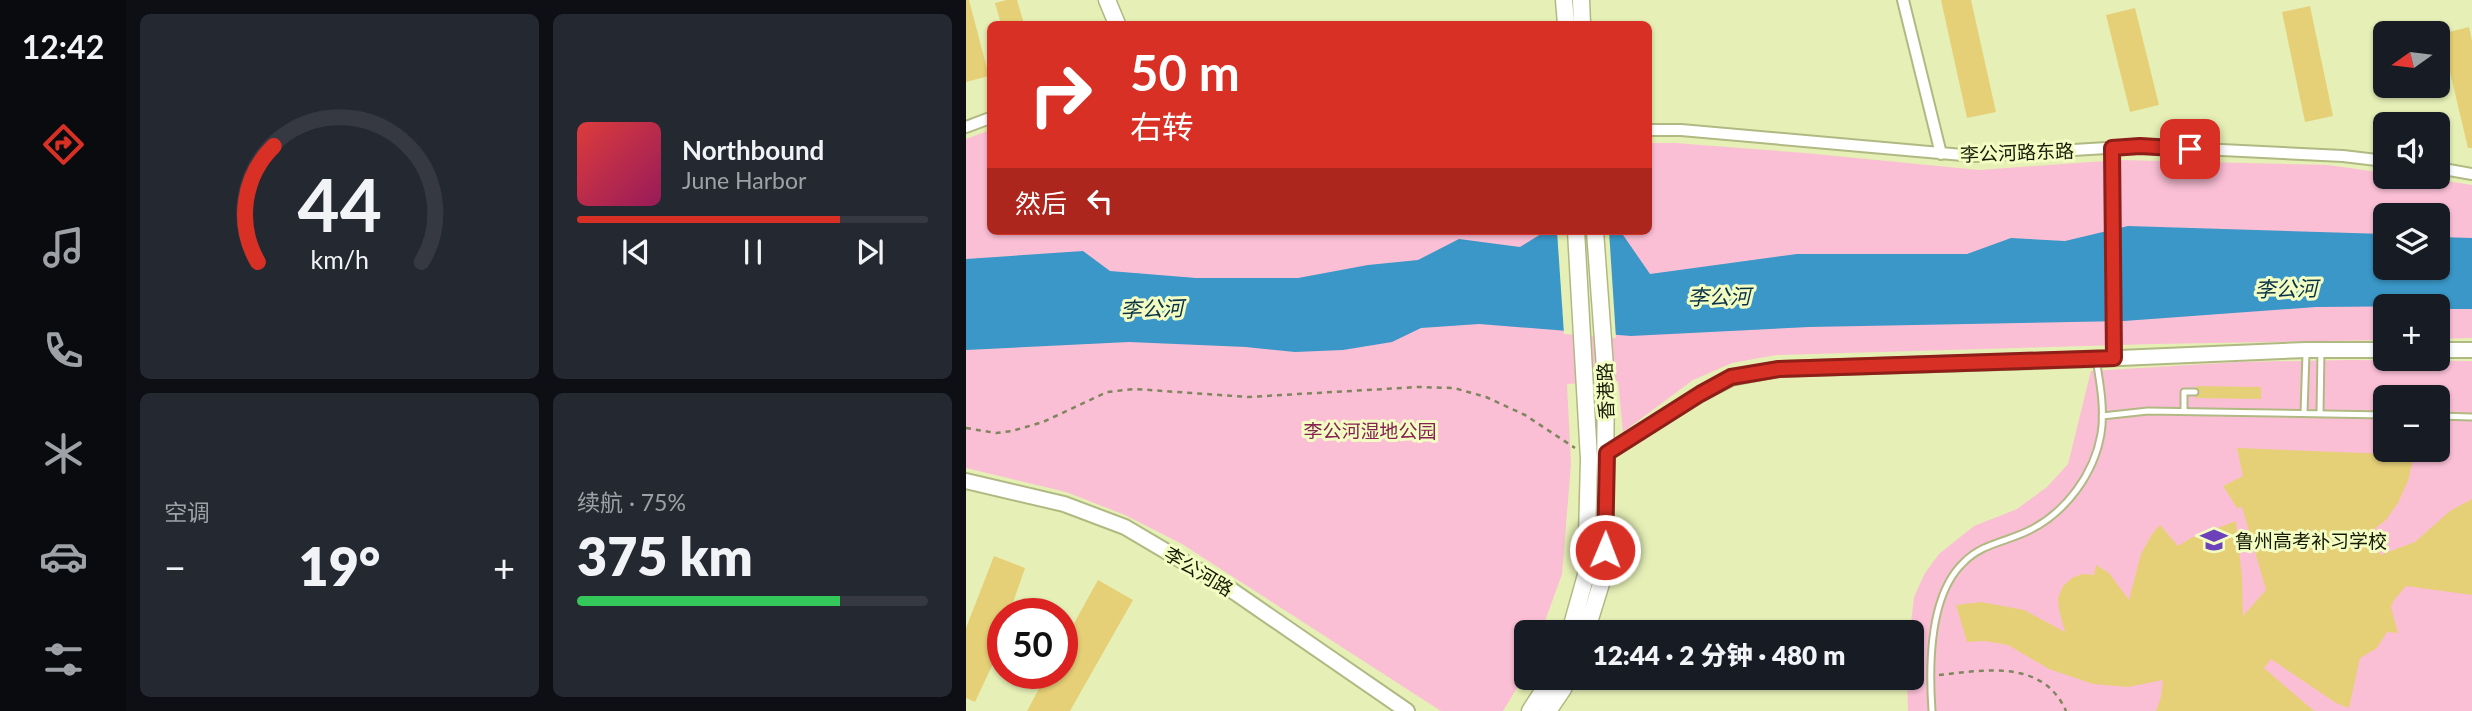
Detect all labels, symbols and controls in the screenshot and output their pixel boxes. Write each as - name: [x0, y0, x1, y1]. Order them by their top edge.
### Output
- north arrow: [2373, 21, 2450, 98]
- map controls: [2373, 21, 2450, 462]
- text: 12:42: [22, 27, 104, 66]
- text: 50 m: [1130, 43, 1240, 101]
- icon: right: [1015, 49, 1106, 140]
- text: 右转: [1130, 107, 1194, 146]
- button: sound: [2373, 112, 2450, 189]
- pin: [2160, 119, 2220, 179]
- icon: directions: [39, 120, 88, 169]
- icon: arrive: [2171, 130, 2209, 168]
- text: Northbound: [682, 134, 824, 166]
- street label: 李公河路东路: [1960, 139, 2074, 165]
- text: 44: [297, 161, 382, 249]
- text: June Harbor: [682, 166, 806, 194]
- icon: left: [1081, 182, 1119, 220]
- text: 然后: [1015, 187, 1067, 219]
- button: layers: [2373, 203, 2450, 280]
- icon: music: [39, 223, 88, 272]
- icon: previous: [617, 233, 655, 271]
- icon: pause: [734, 233, 772, 271]
- icon: next: [851, 233, 889, 271]
- text: km/h: [310, 244, 369, 274]
- water label: 李公河: [2254, 275, 2322, 301]
- water label: 李公河: [1687, 283, 1755, 309]
- water label: 李公河: [1120, 294, 1188, 322]
- button: +: [2373, 294, 2450, 371]
- icon: phone: [39, 326, 88, 375]
- street label: 香港路: [1593, 362, 1617, 420]
- button: −: [2373, 385, 2450, 462]
- park label: 李公河湿地公园: [1303, 419, 1437, 442]
- icon: climate: [39, 429, 88, 478]
- text: 续航 · 75%: [577, 488, 686, 516]
- text: 空调: [164, 498, 210, 526]
- position arrow: [1568, 513, 1642, 587]
- text: 375 km: [577, 525, 753, 587]
- school or university icon: 鲁州高考补习学校: [2199, 525, 2229, 555]
- place label: 鲁州高考补习学校: [2235, 529, 2387, 552]
- icon: car: [39, 532, 88, 581]
- text: 19°: [299, 535, 380, 597]
- street label: 李公河路: [1160, 542, 1238, 600]
- text: −: [164, 544, 186, 590]
- text: +: [493, 544, 515, 590]
- speed limit sign: 50: [987, 598, 1078, 689]
- icon: filters: [39, 635, 88, 684]
- text: 12:44 · 2 分钟 · 480 m: [1593, 639, 1845, 671]

